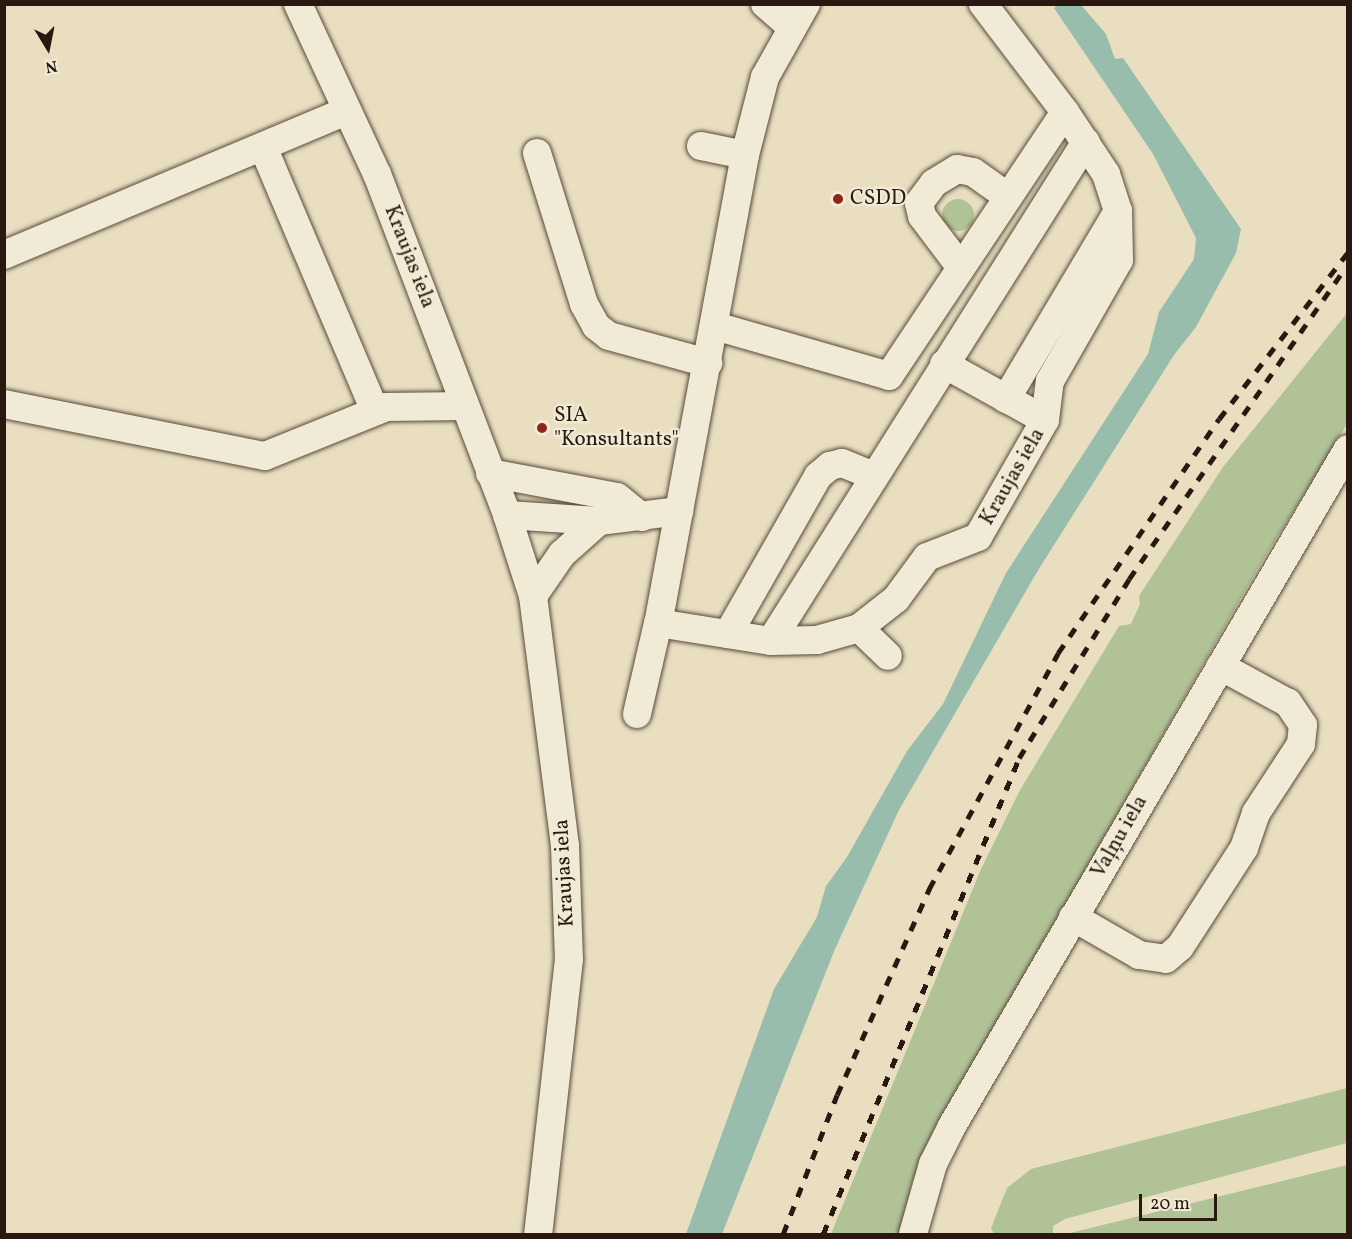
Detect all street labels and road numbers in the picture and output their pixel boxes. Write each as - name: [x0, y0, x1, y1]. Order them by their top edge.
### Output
- street label: Kraujas iela: [378, 202, 440, 312]
- street label: Kraujas iela: [975, 424, 1051, 530]
- street label: Vaļņu iela: [1086, 791, 1154, 883]
- street label: Kraujas iela: [550, 818, 580, 928]

